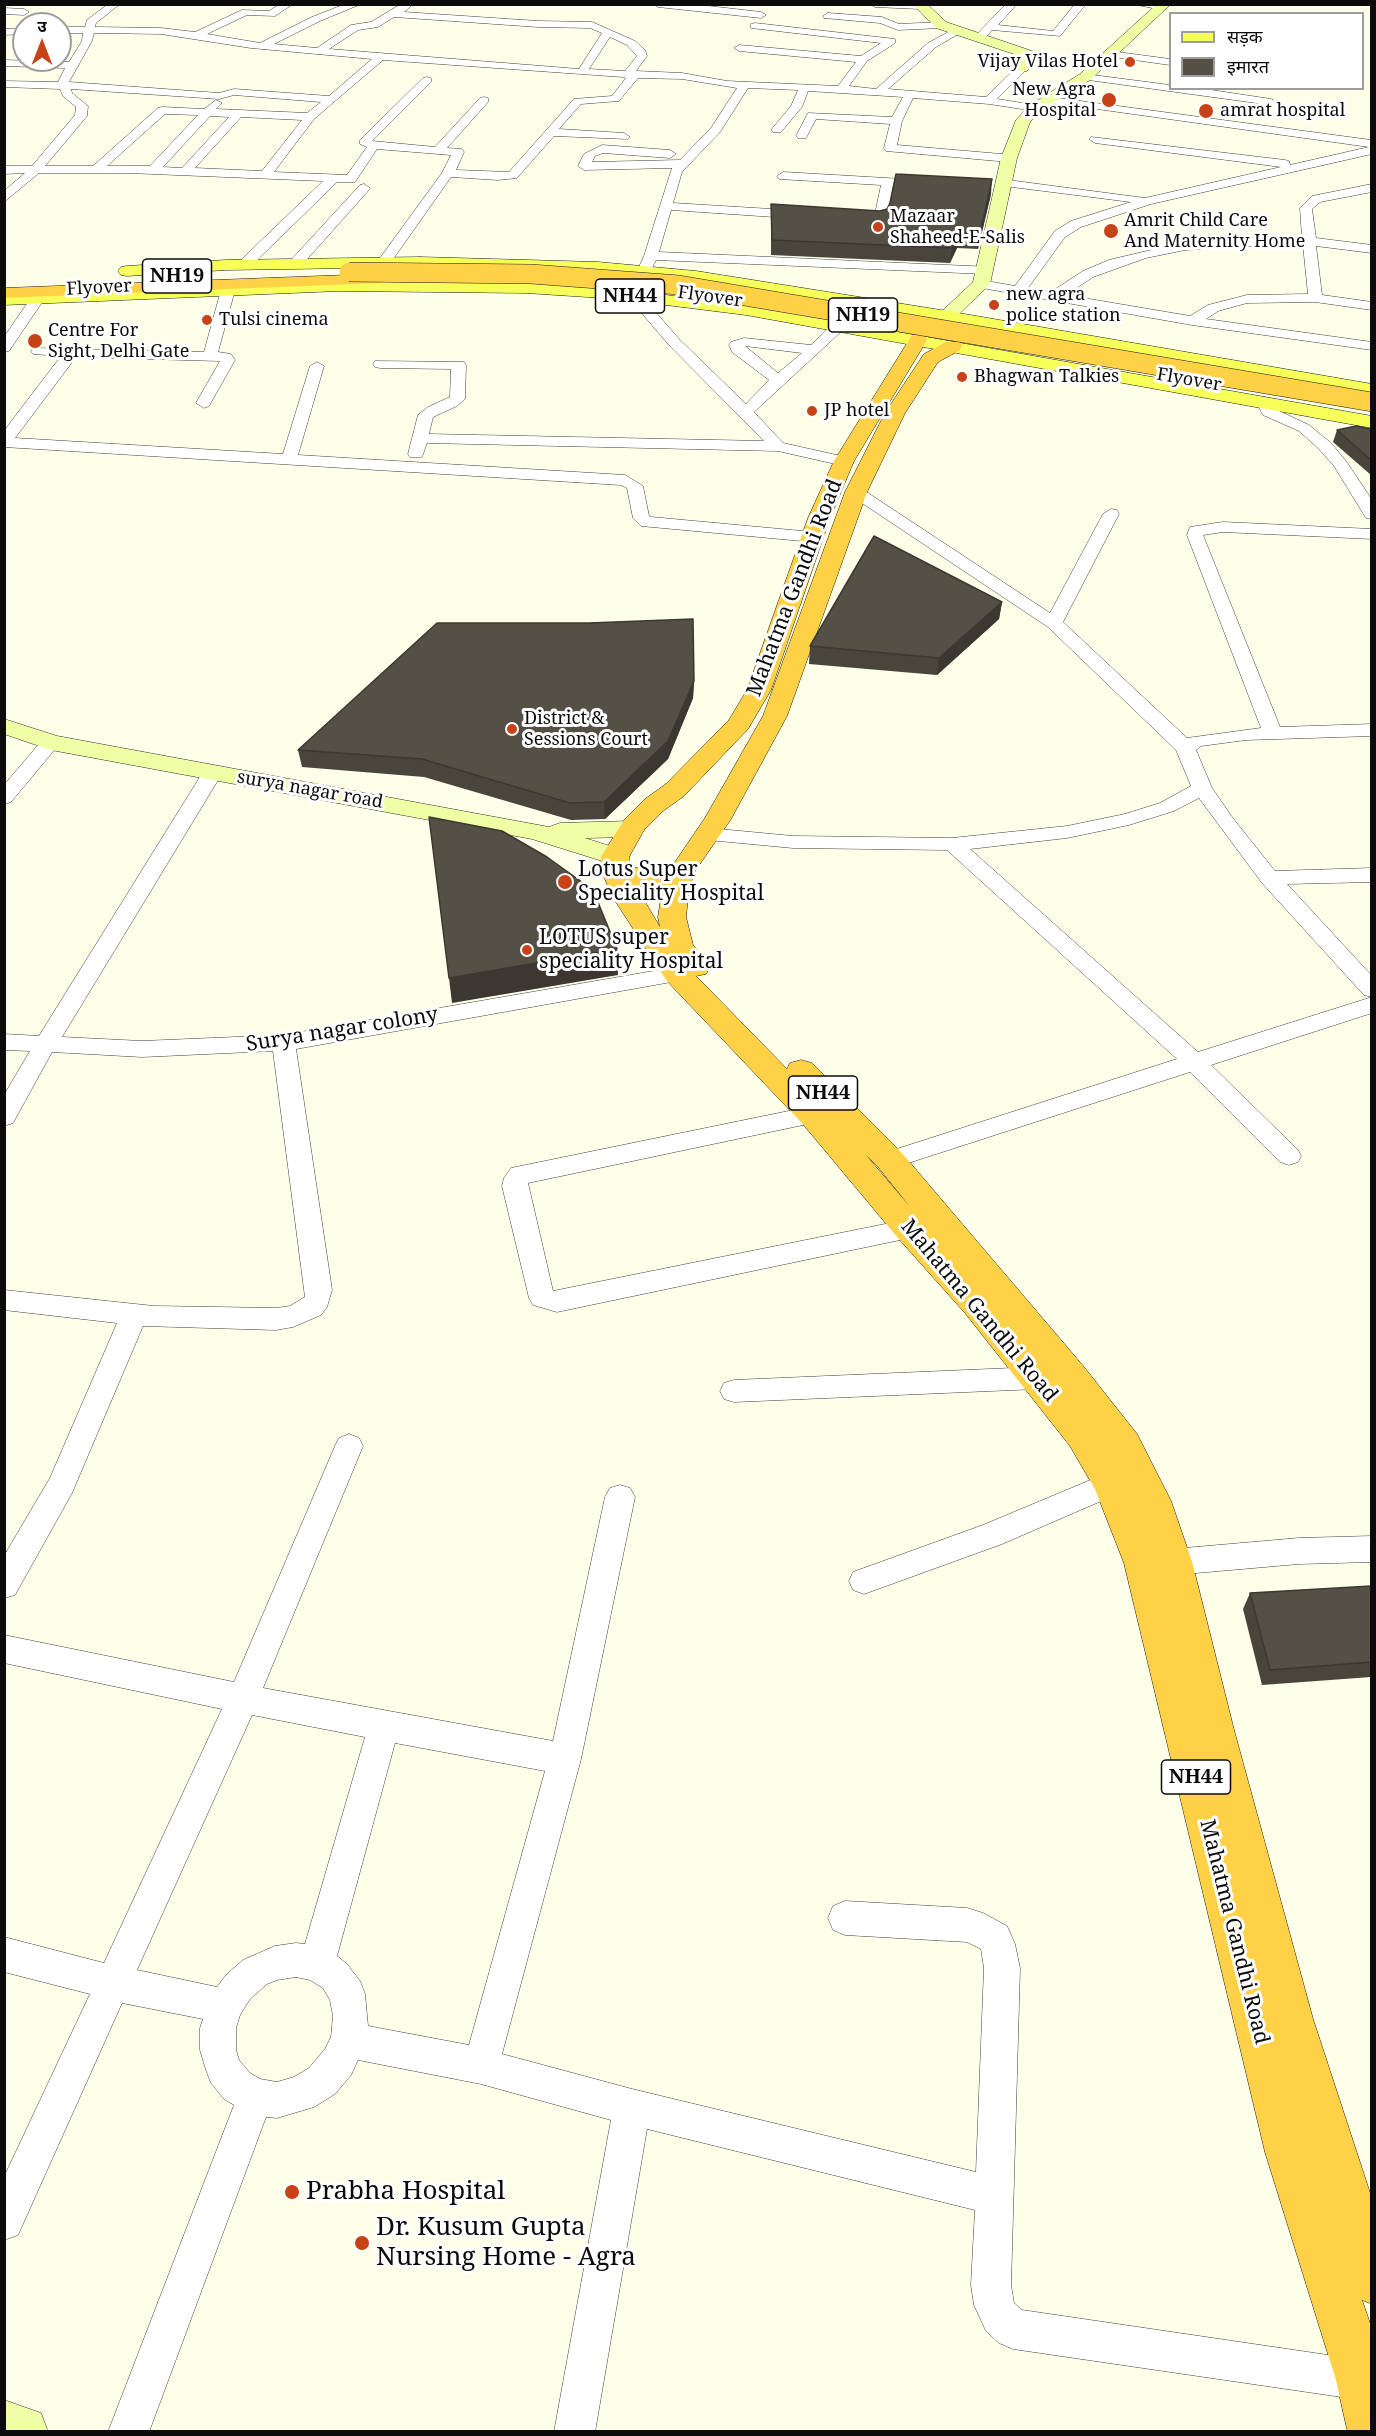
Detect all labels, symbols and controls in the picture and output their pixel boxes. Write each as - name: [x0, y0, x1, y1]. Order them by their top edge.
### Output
- north arrow: [12, 12, 72, 72]
- legend: [1169, 12, 1364, 90]
- text: उ: [37, 15, 47, 37]
- text: सड़क: [1227, 24, 1263, 48]
- place label: Vijay Vilas Hotel: [977, 51, 1118, 73]
- text: इमारत: [1227, 54, 1269, 78]
- marker: Vijay Vilas Hotel: [1123, 55, 1137, 69]
- place label: New Agra Hospital: [1012, 79, 1096, 122]
- marker: New Agra Hospital: [1100, 91, 1118, 109]
- place label: amrat hospital: [1220, 100, 1345, 122]
- marker: amrat hospital: [1197, 102, 1215, 120]
- place label: Mazaar Shaheed-E-Salis: [890, 206, 1025, 248]
- place label: Amrit Child Care And Maternity Home: [1124, 210, 1305, 252]
- marker: Mazaar Shaheed-E-Salis: [871, 220, 885, 234]
- marker: Amrit Child Care And Maternity Home: [1102, 222, 1120, 240]
- road number: NH19: [142, 259, 212, 293]
- street label: Flyover: [66, 276, 132, 300]
- road number: NH44: [596, 279, 664, 313]
- street label: Flyover: [676, 282, 744, 312]
- place label: new agra police station: [1006, 284, 1121, 326]
- road number: NH19: [828, 298, 898, 332]
- marker: new agra police station: [987, 298, 1001, 312]
- place label: Tulsi cinema: [219, 309, 329, 331]
- marker: Tulsi cinema: [200, 313, 214, 327]
- place label: Centre For Sight, Delhi Gate: [48, 320, 189, 362]
- marker: Centre For Sight, Delhi Gate: [26, 332, 44, 350]
- street label: Flyover: [1155, 364, 1223, 396]
- place label: Bhagwan Talkies: [974, 366, 1119, 388]
- marker: Bhagwan Talkies: [955, 370, 969, 384]
- place label: JP hotel: [824, 400, 889, 422]
- marker: JP hotel: [805, 404, 819, 418]
- street label: Mahatma Gandhi Road: [742, 476, 848, 700]
- place label: District & Sessions Court: [524, 708, 648, 750]
- marker: District & Sessions Court: [505, 722, 519, 736]
- street label: surya nagar road: [235, 767, 385, 813]
- place label: Lotus Super Speciality Hospital: [578, 857, 764, 907]
- marker: Lotus Super Speciality Hospital: [556, 873, 574, 891]
- place label: LOTUS super speciality Hospital: [539, 925, 723, 975]
- marker: LOTUS super speciality Hospital: [520, 943, 534, 957]
- street label: Surya nagar colony: [244, 1002, 440, 1058]
- road number: NH44: [788, 1076, 858, 1110]
- street label: Mahatma Gandhi Road: [895, 1215, 1063, 1407]
- road number: NH44: [1162, 1760, 1230, 1794]
- street label: Mahatma Gandhi Road: [1194, 1817, 1274, 2047]
- place label: Prabha Hospital: [306, 2176, 505, 2208]
- marker: Prabha Hospital: [283, 2183, 301, 2201]
- place label: Dr. Kusum Gupta Nursing Home - Agra: [376, 2212, 636, 2274]
- marker: Dr. Kusum Gupta Nursing Home - Agra: [353, 2234, 371, 2252]

